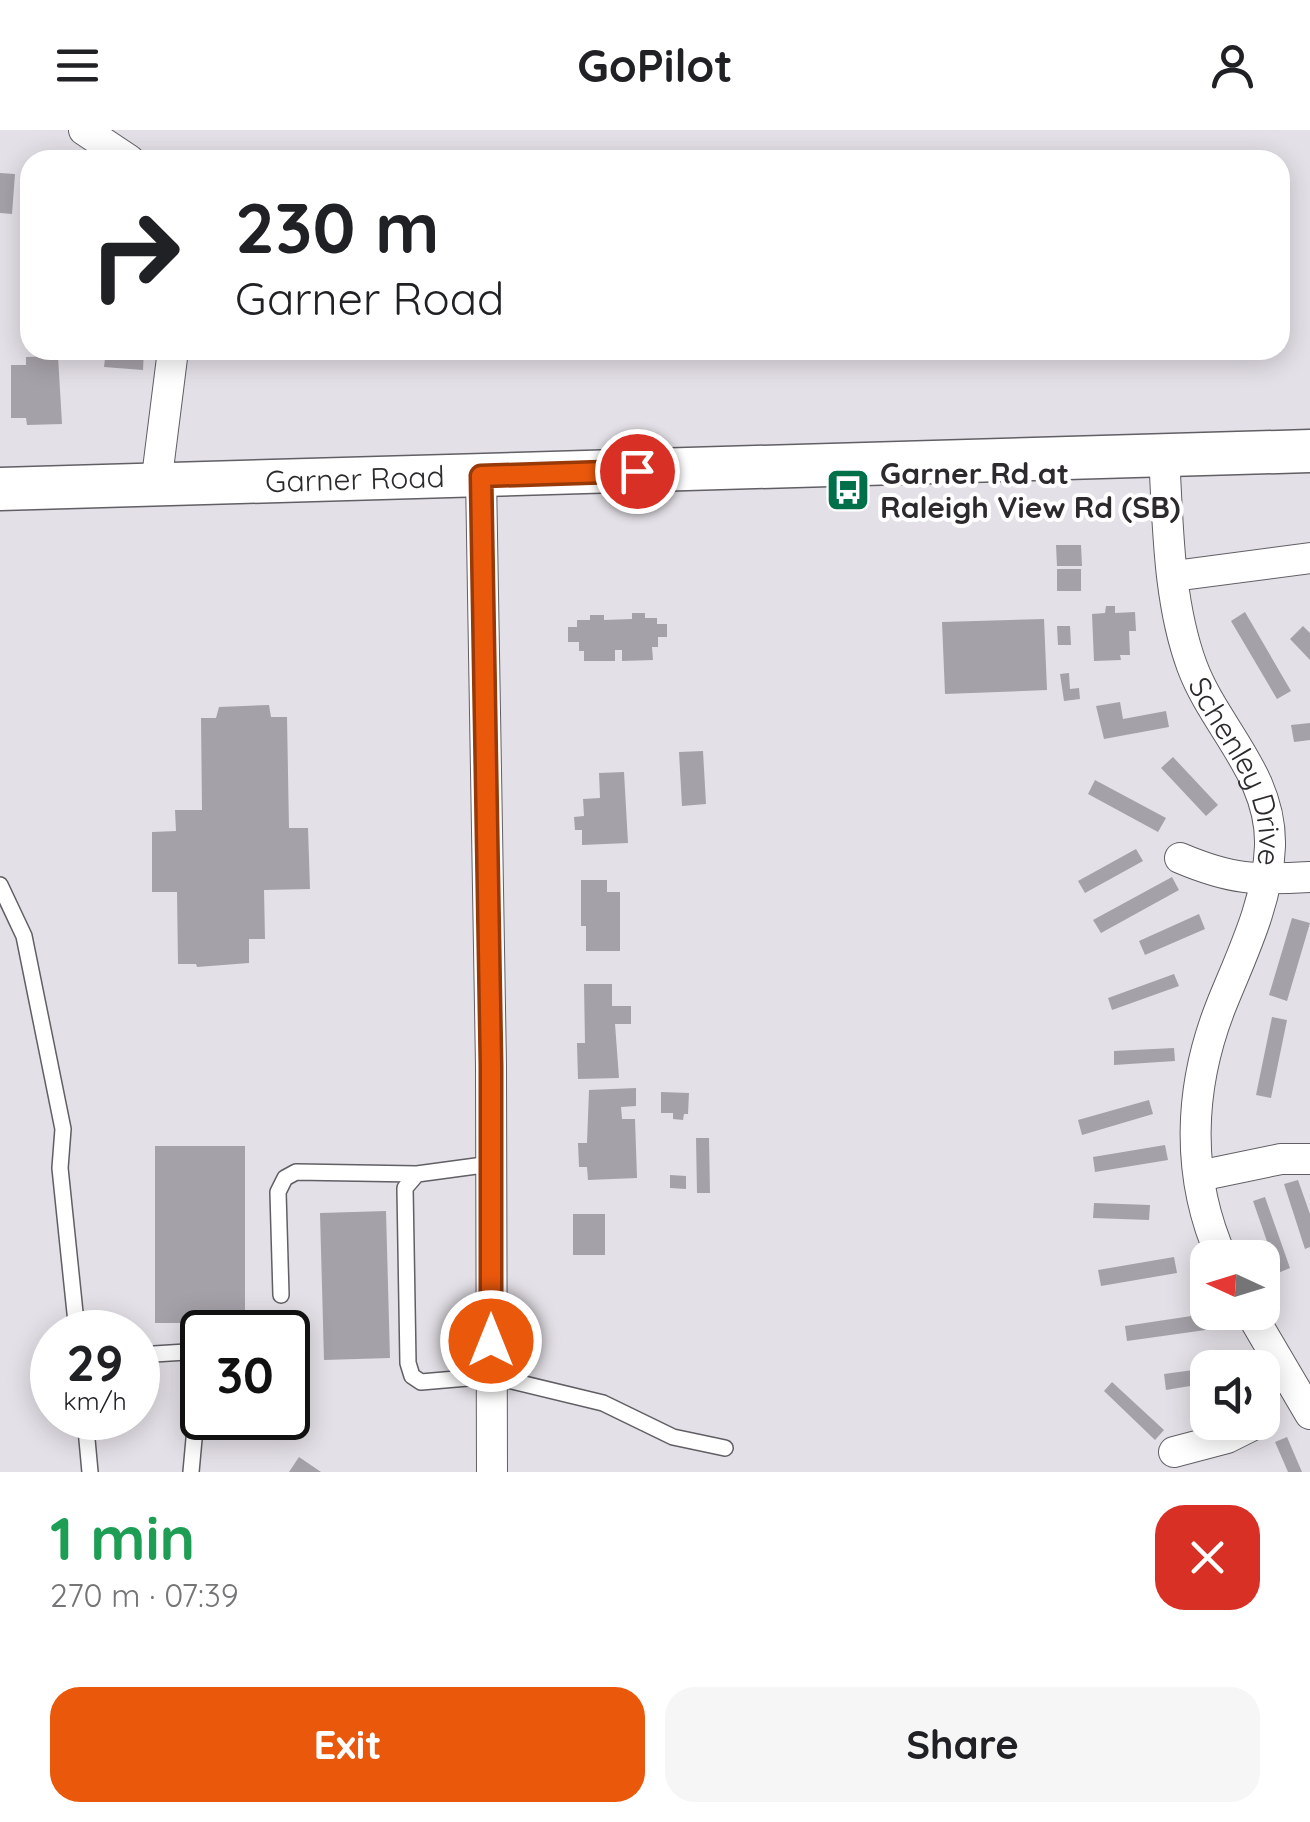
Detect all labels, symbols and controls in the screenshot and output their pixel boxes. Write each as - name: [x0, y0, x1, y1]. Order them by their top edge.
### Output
- text: GoPilot: [577, 37, 733, 93]
- icon: menu: [50, 38, 105, 93]
- icon: person: [1205, 38, 1260, 93]
- text: 230 m: [235, 183, 440, 271]
- icon: right: [70, 190, 200, 320]
- text: Garner Road: [235, 270, 504, 326]
- pin: [595, 429, 680, 514]
- icon: arrive: [610, 444, 665, 499]
- place label: Garner Rd at Raleigh View Rd (SB): [880, 454, 1181, 526]
- street label: Garner Road: [265, 457, 445, 500]
- bus stop icon: Garner Rd at Raleigh View Rd (SB): [825, 467, 871, 513]
- street label: Schenley Drive: [1180, 670, 1289, 868]
- north arrow: [1190, 1240, 1280, 1330]
- map controls: [1190, 1240, 1280, 1440]
- position arrow: [439, 1289, 543, 1393]
- speed limit sign: 30: [180, 1310, 310, 1440]
- text: 29: [67, 1331, 123, 1394]
- button: sound: [1190, 1350, 1280, 1440]
- text: km/h: [63, 1385, 127, 1416]
- text: 1 min: [50, 1500, 195, 1575]
- button: close: [1155, 1505, 1260, 1610]
- text: 270 m · 07:39: [50, 1575, 239, 1615]
- button: Exit: [50, 1687, 645, 1802]
- button: Share: [665, 1687, 1260, 1802]

